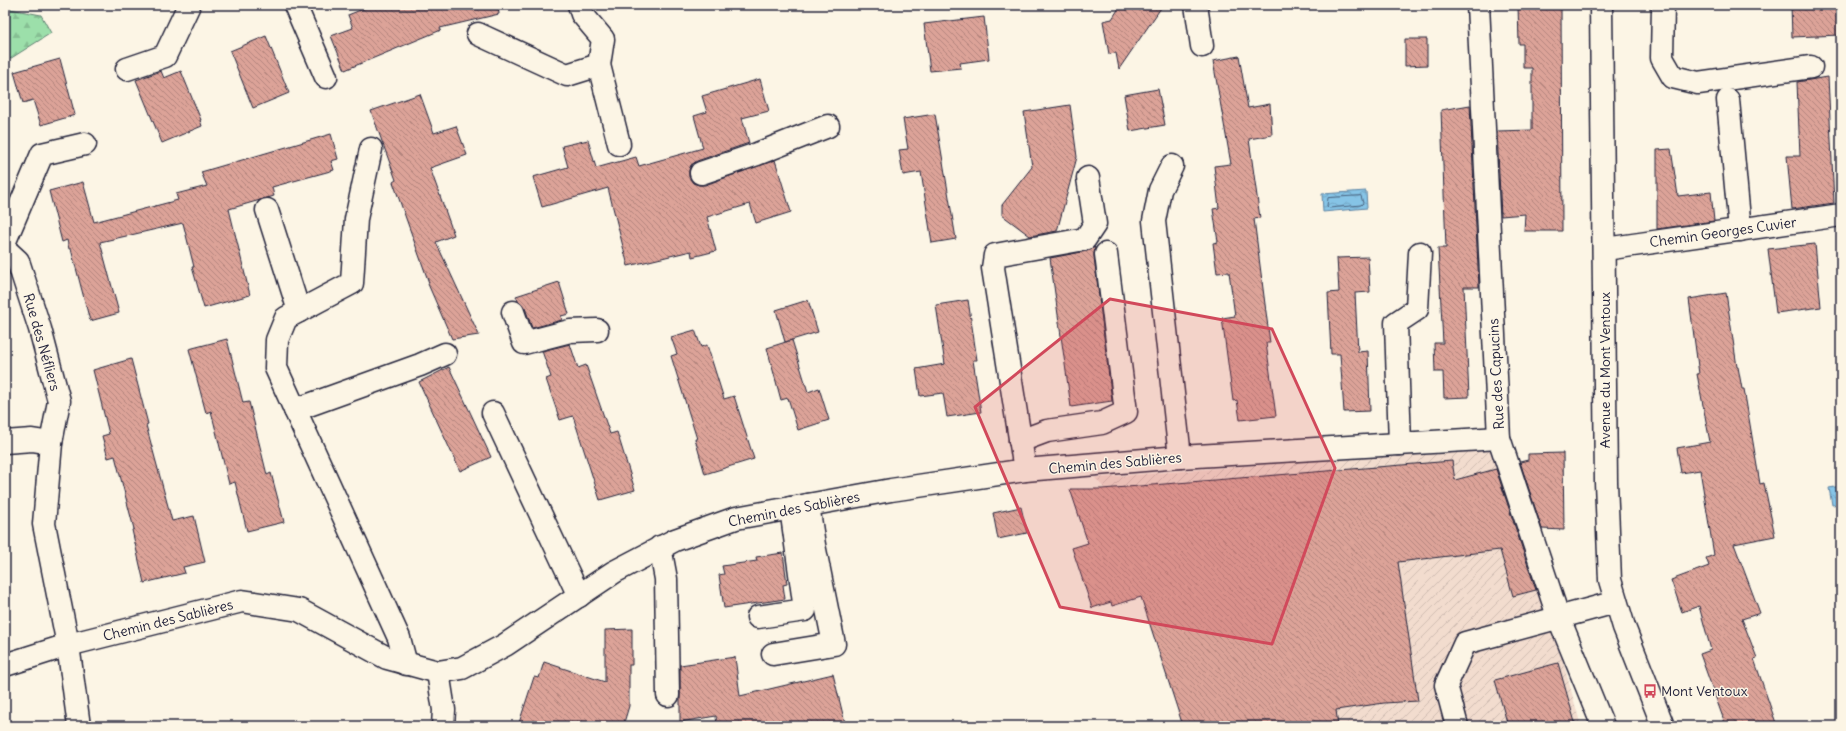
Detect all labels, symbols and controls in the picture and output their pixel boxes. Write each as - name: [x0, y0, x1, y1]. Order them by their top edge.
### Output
- street label: Chemin Georges Cuvier: [1648, 213, 1798, 251]
- street label: Rue des Néfliers: [19, 291, 65, 393]
- street label: Avenue du Mont Ventoux: [1596, 292, 1614, 448]
- street label: Rue des Capucins: [1484, 318, 1508, 430]
- street label: Chemin des Sablières: [1048, 448, 1182, 478]
- street label: Chemin des Sablières: [727, 487, 861, 531]
- street label: Chemin des Sablières: [101, 595, 235, 645]
- place label: Mont Ventoux: [1661, 682, 1748, 700]
- bus stop icon: Mont Ventoux: [1642, 683, 1658, 699]

